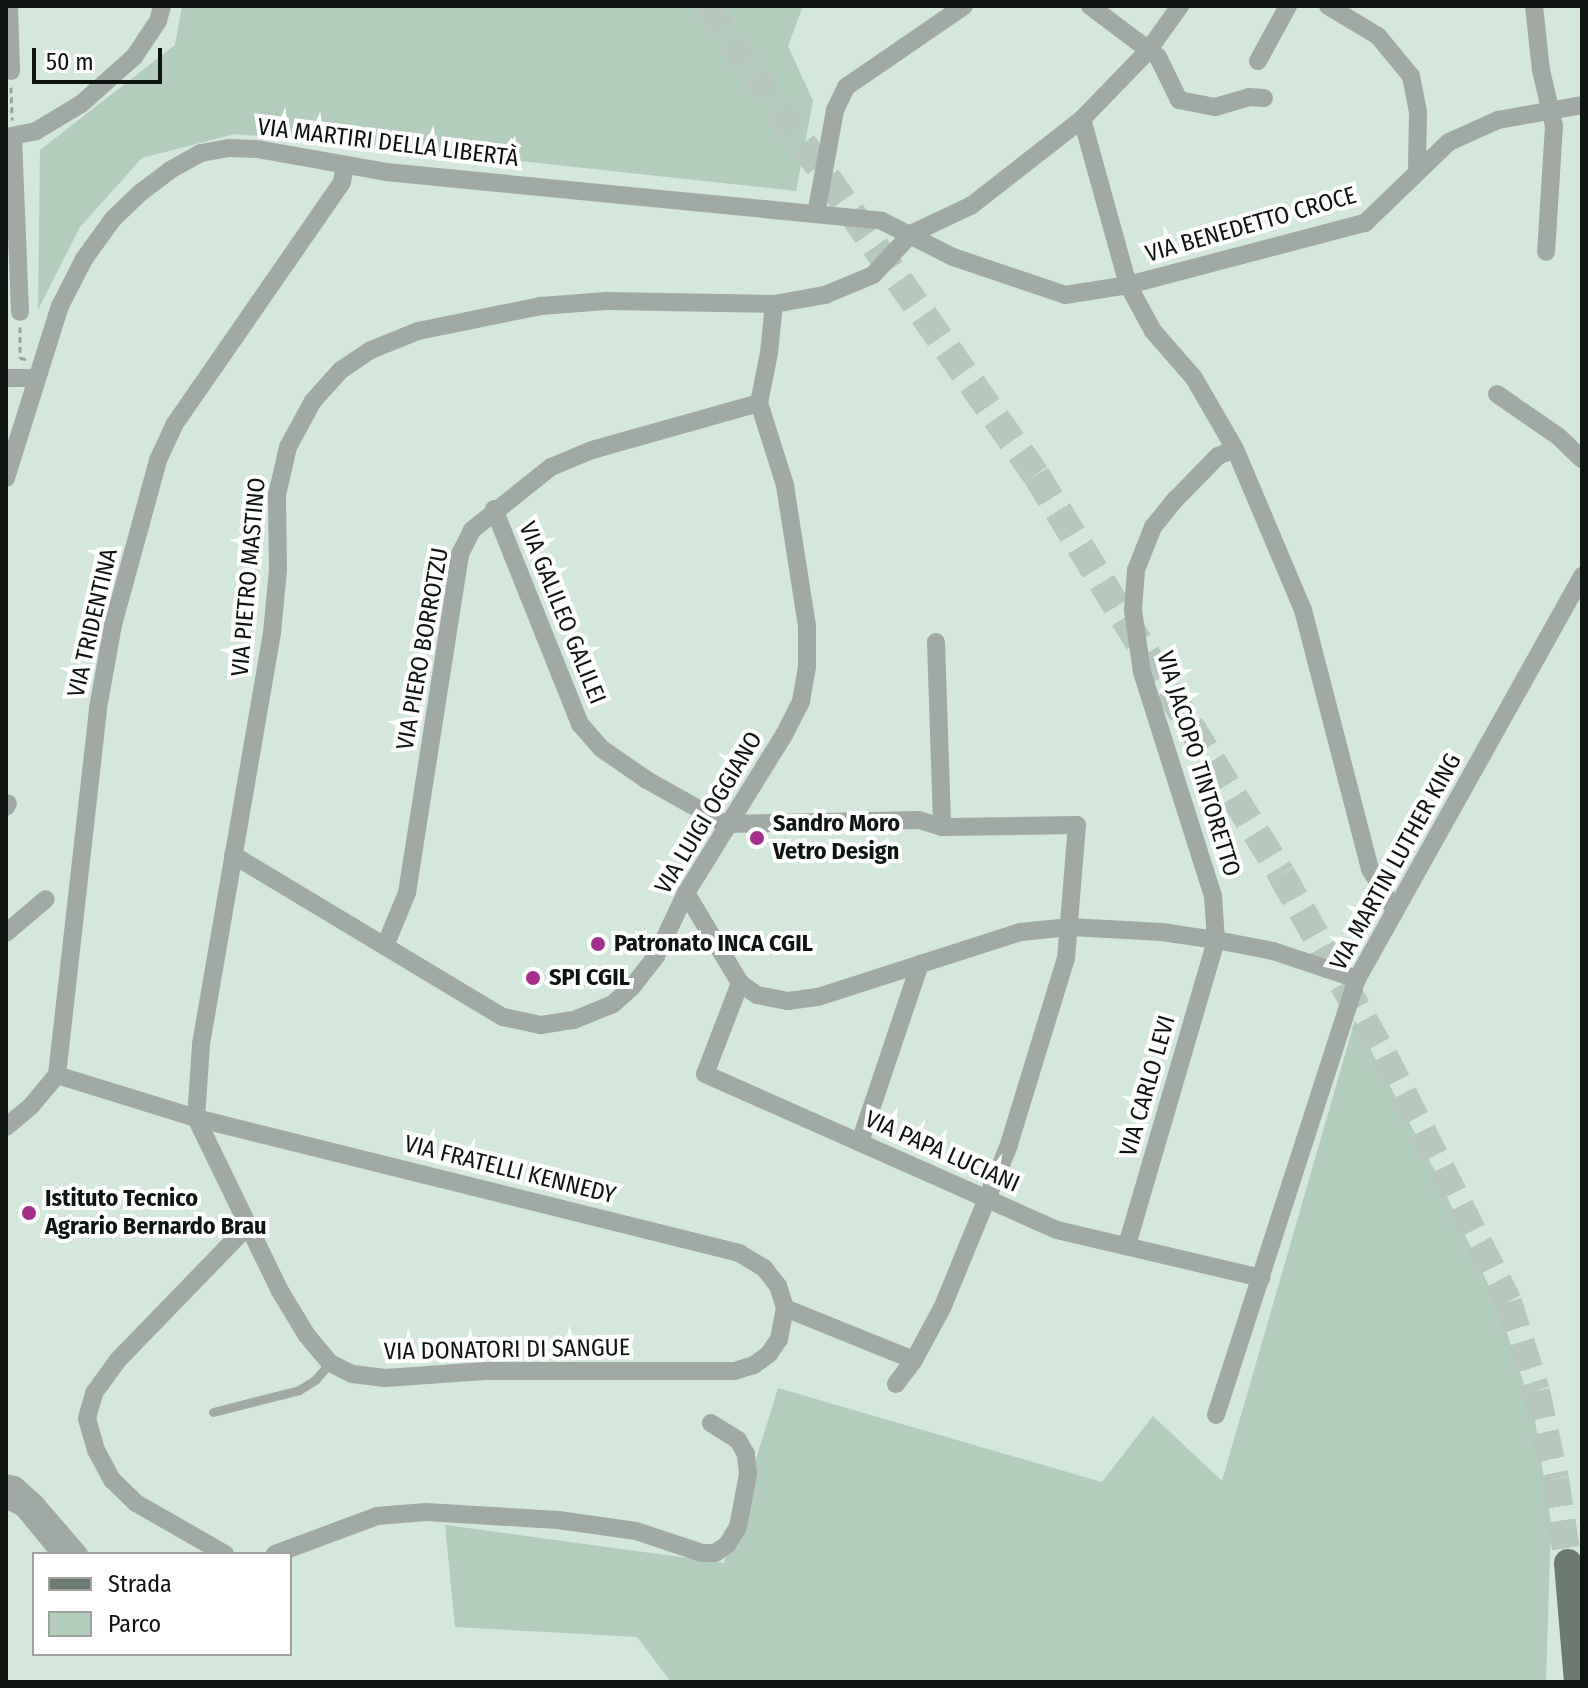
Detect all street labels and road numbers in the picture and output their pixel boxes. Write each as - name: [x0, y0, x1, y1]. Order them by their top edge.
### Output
- street label: VIA MARTIRI DELLA LIBERTÀ: [256, 113, 520, 173]
- street label: VIA BENEDETTO CROCE: [1142, 181, 1360, 269]
- street label: VIA PIETRO MASTINO: [226, 476, 272, 678]
- street label: VIA GALILEO GALILEI: [512, 518, 612, 708]
- street label: VIA TRIDENTINA: [62, 546, 124, 700]
- street label: VIA PIERO BORROTZU: [391, 546, 455, 752]
- street label: VIA JACOPO TINTORETTO: [1150, 648, 1246, 880]
- street label: VIA LUIGI OGGIANO: [649, 727, 769, 899]
- street label: VIA MARTIN LUTHER KING: [1324, 748, 1468, 976]
- street label: VIA CARLO LEVI: [1114, 1012, 1182, 1160]
- street label: VIA PAPA LUCIANI: [860, 1105, 1024, 1199]
- street label: VIA FRATELLI KENNEDY: [401, 1130, 619, 1210]
- street label: VIA DONATORI DI SANGUE: [384, 1333, 630, 1367]

